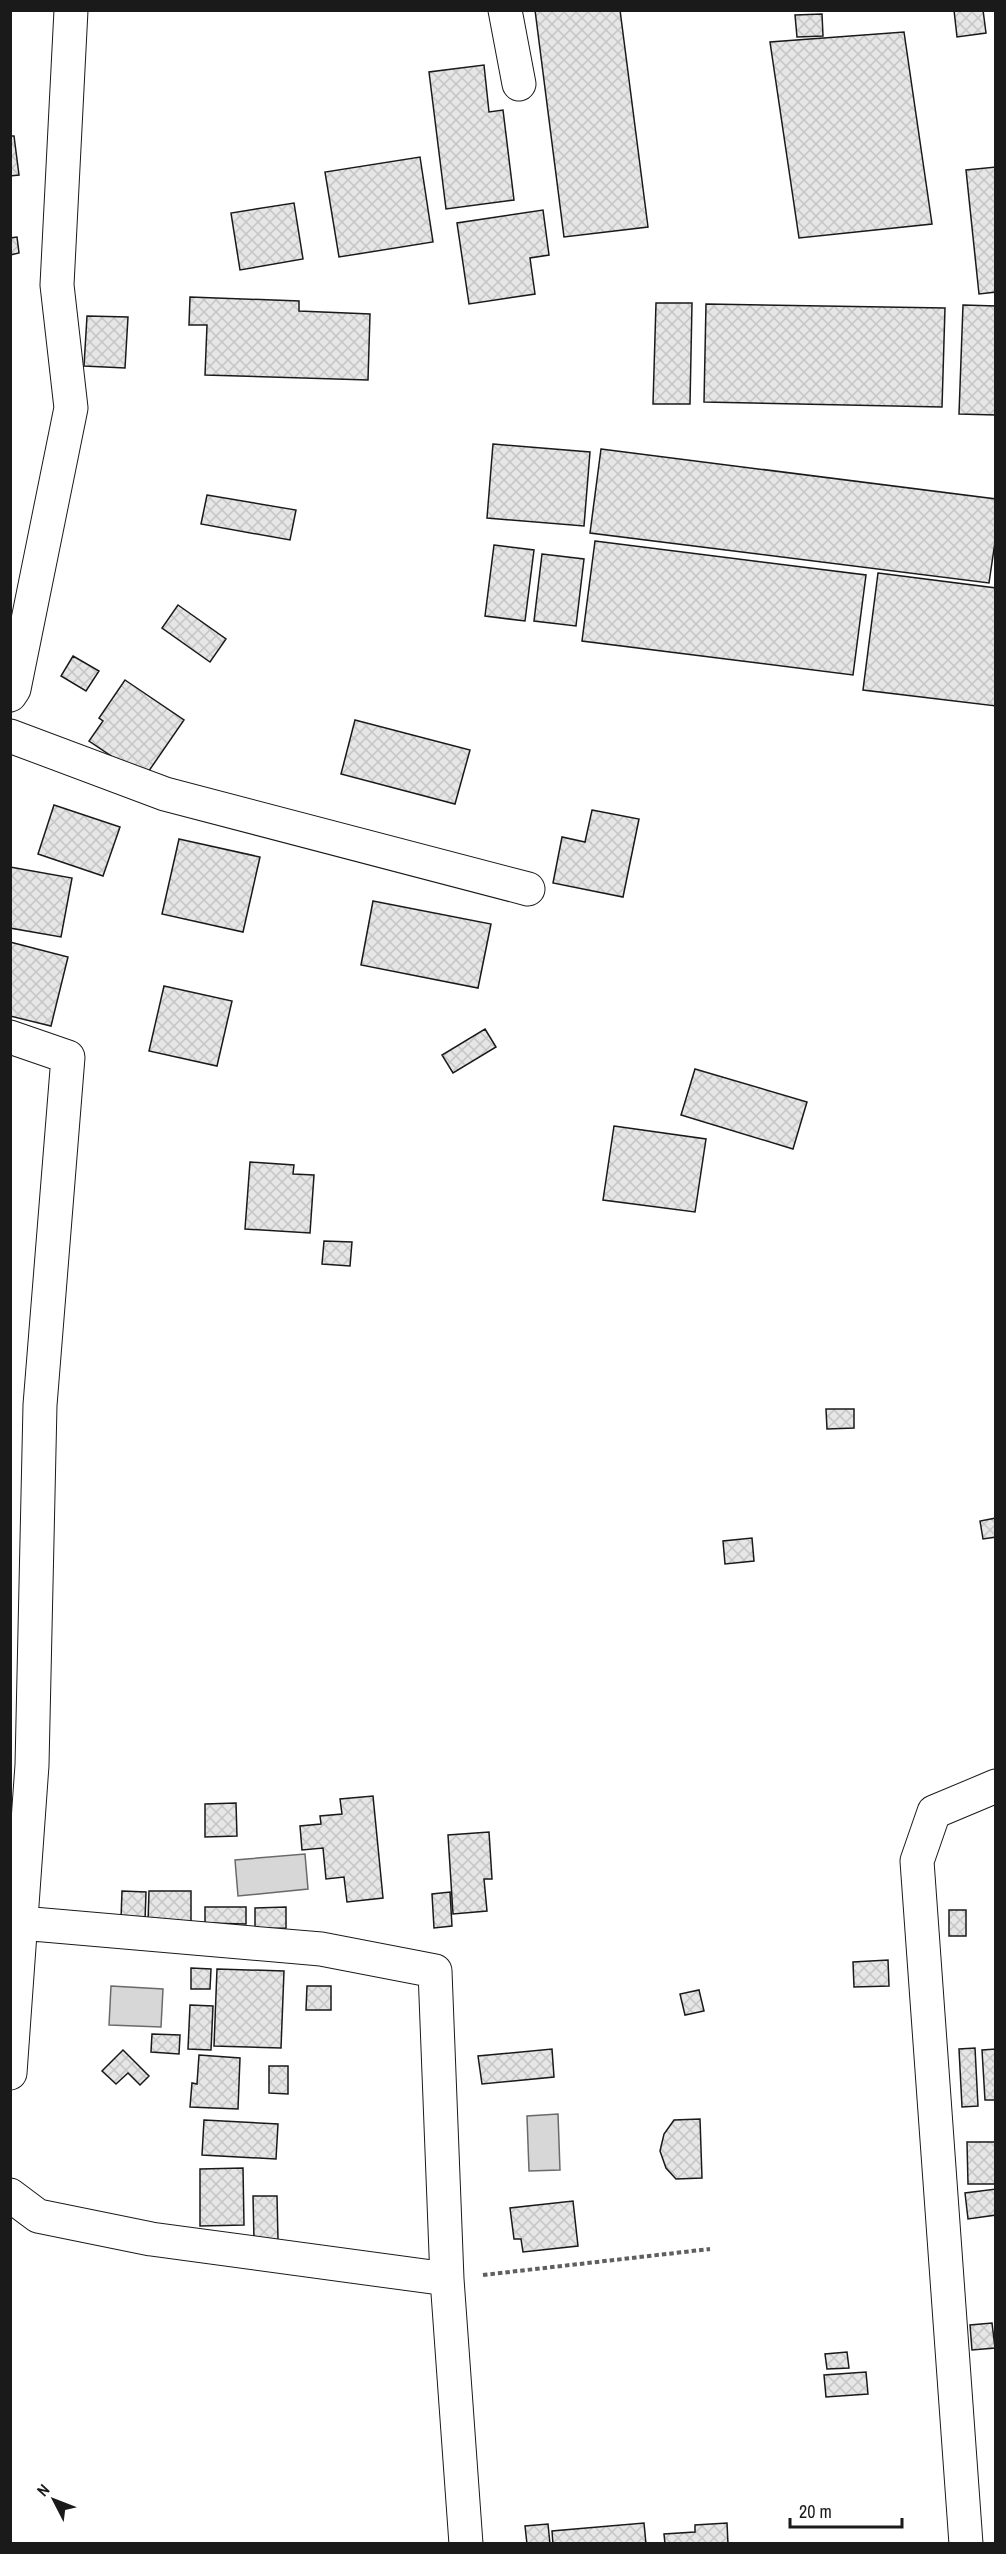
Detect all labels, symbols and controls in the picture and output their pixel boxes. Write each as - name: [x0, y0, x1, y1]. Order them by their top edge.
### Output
- north arrow: [24, 2470, 84, 2530]
- text: N: [32, 2479, 54, 2501]
- scale bar: [790, 2491, 902, 2529]
- text: 20 m: [799, 2499, 832, 2524]

